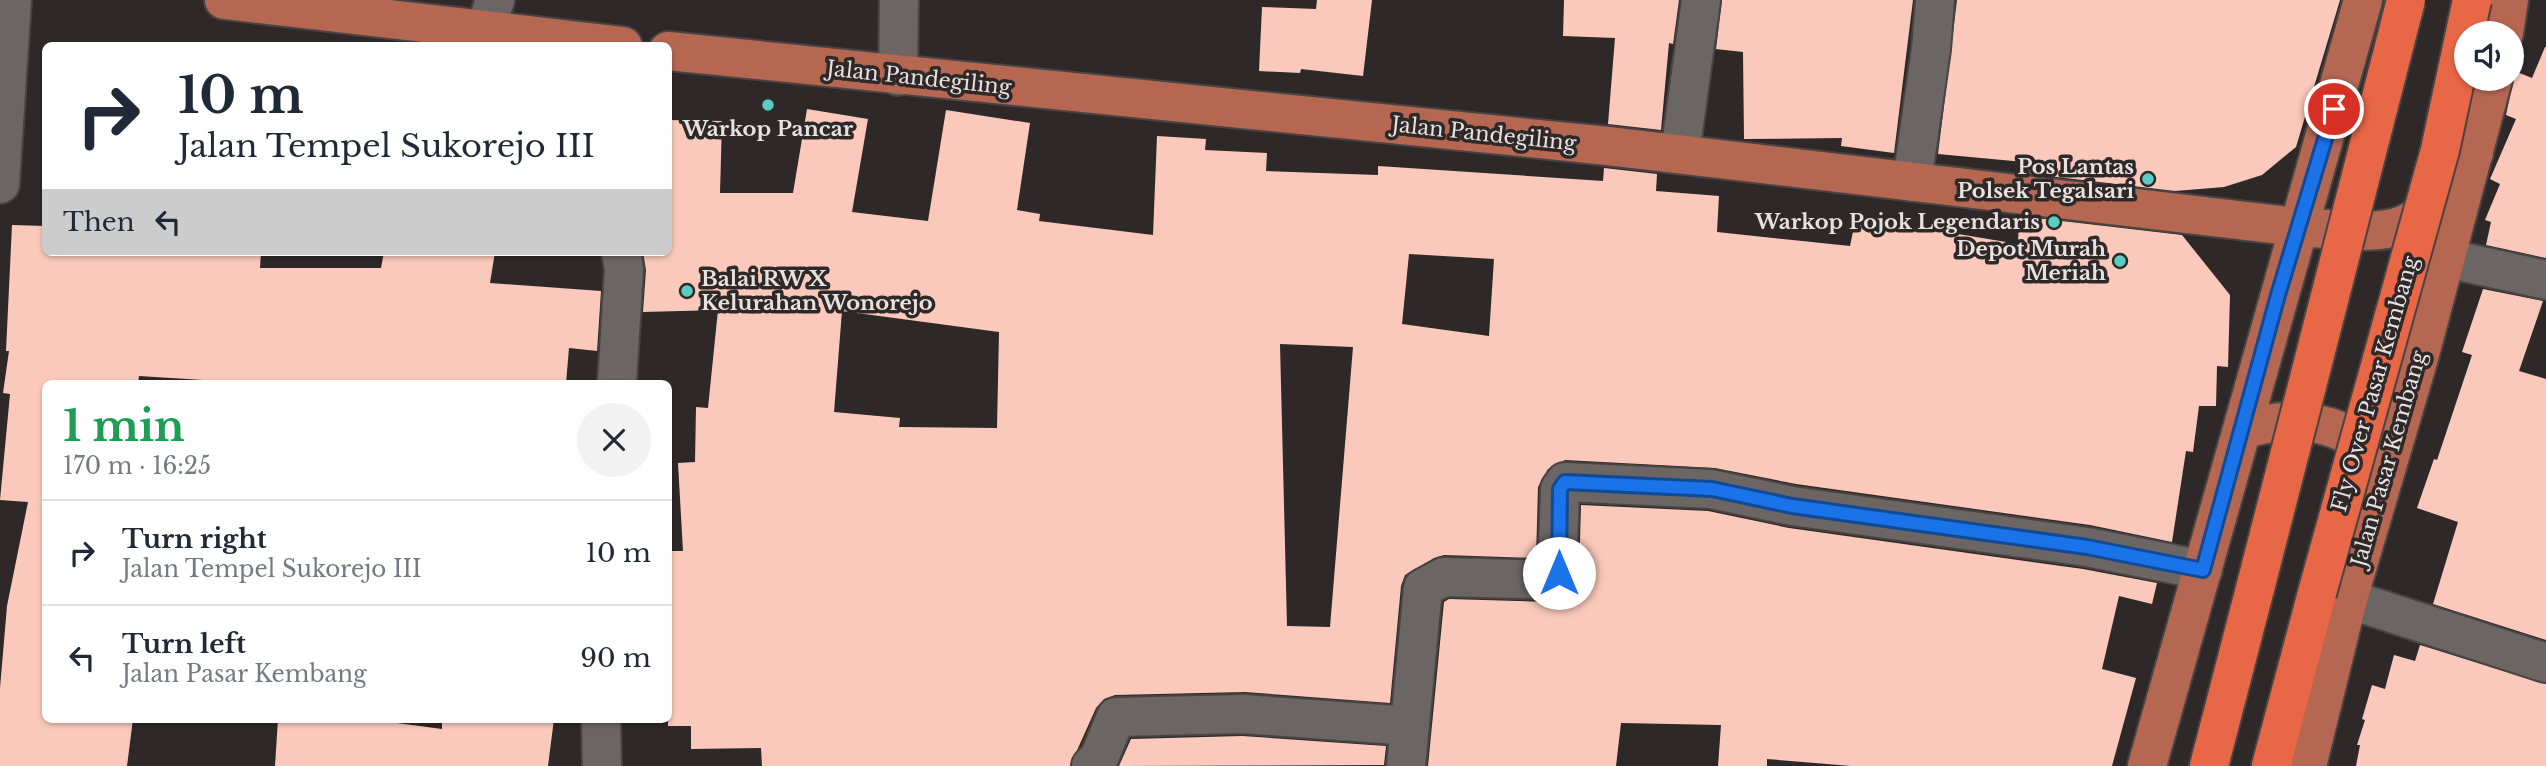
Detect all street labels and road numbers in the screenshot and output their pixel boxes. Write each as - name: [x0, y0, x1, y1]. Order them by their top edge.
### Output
- street label: Jalan Pandegiling: [822, 55, 1013, 101]
- street label: Jalan Pandegiling: [1387, 111, 1578, 157]
- street label: Fly Over Pasar Kembang: [2326, 253, 2424, 515]
- street label: Jalan Pasar Kembang: [2345, 348, 2432, 573]

